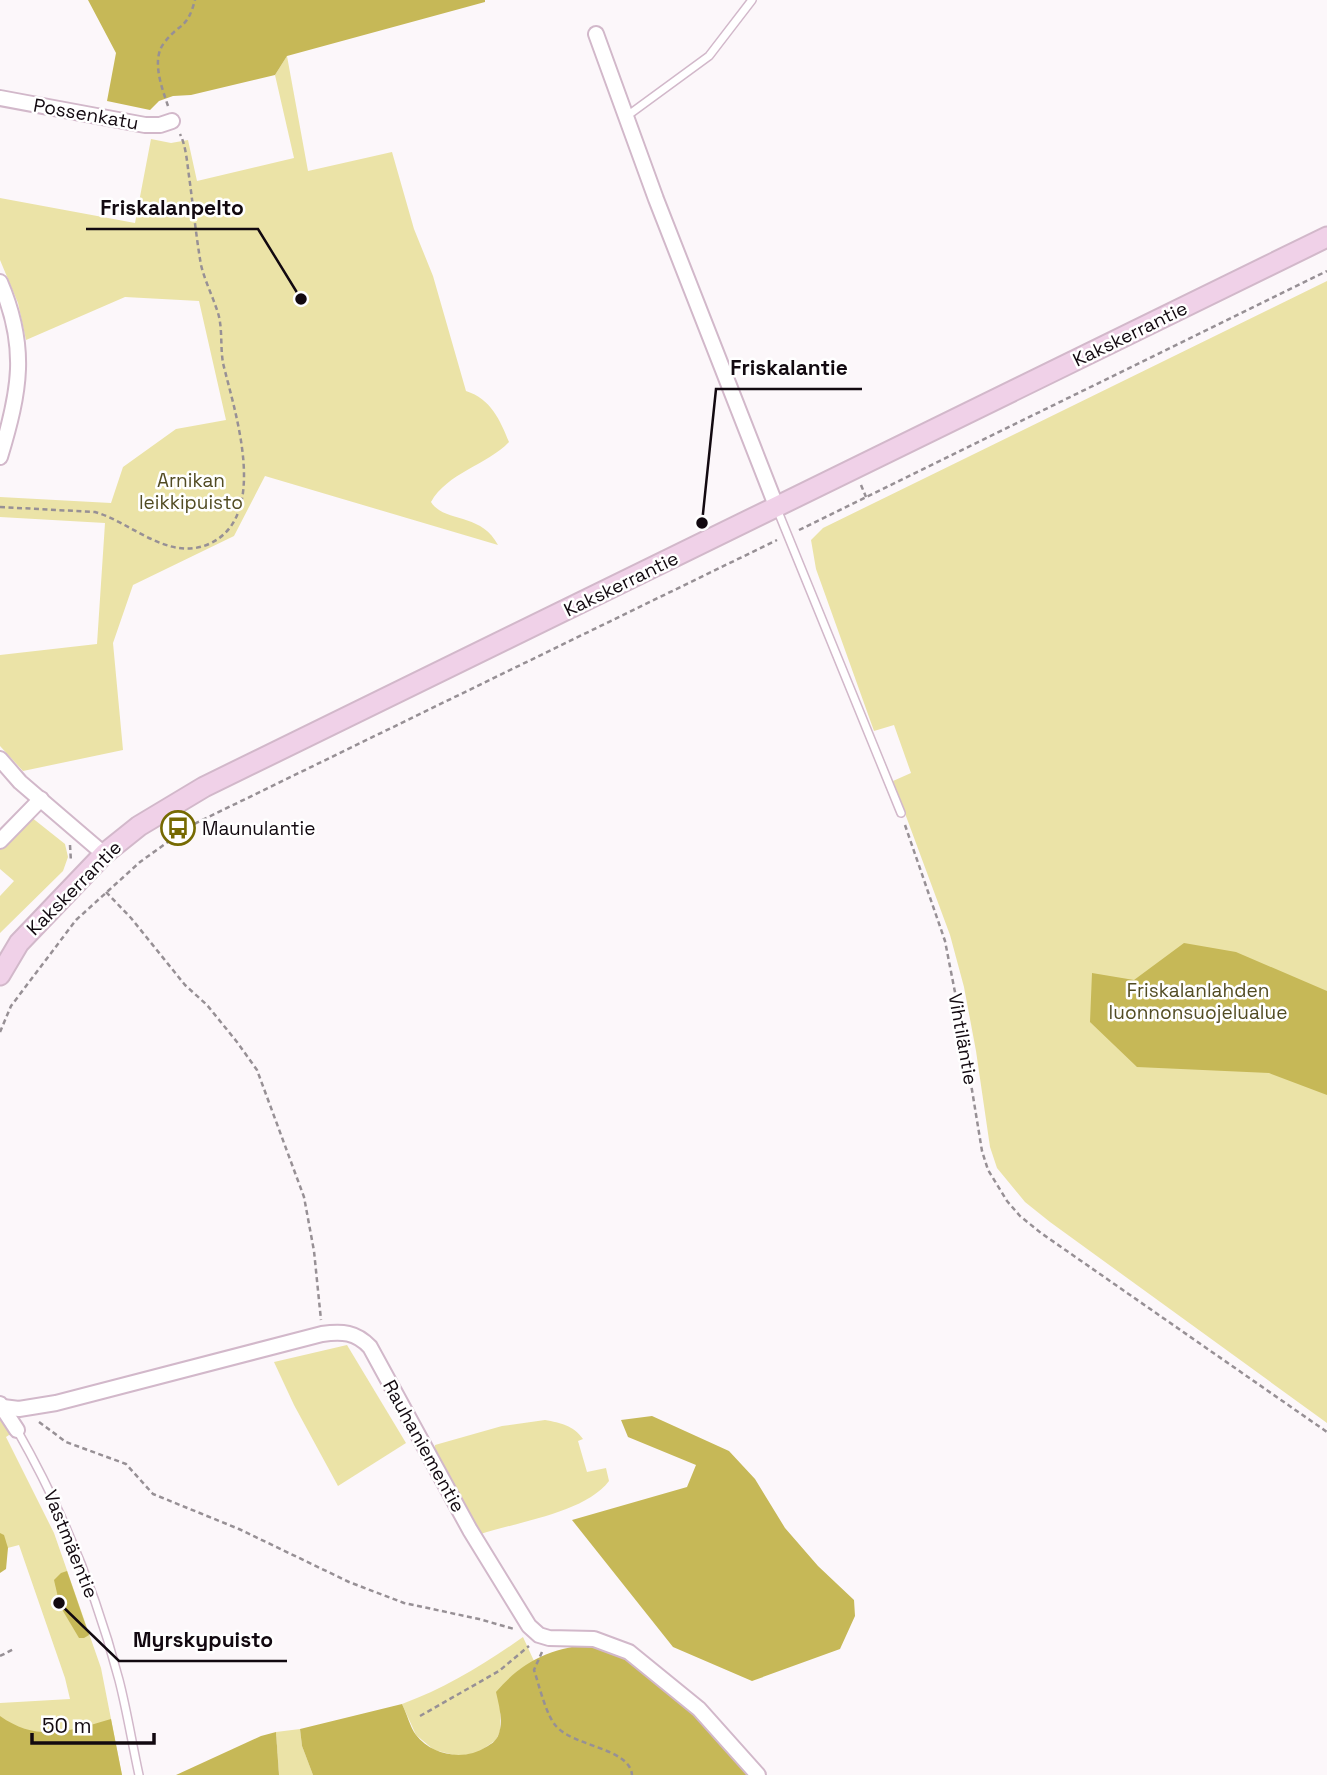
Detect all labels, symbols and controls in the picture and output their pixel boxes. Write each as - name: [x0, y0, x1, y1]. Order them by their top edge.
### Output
- street label: Possenkatu: [31, 92, 141, 136]
- callout: Friskalanpelto: [86, 187, 258, 229]
- text: Friskalanpelto: [100, 194, 244, 221]
- street label: Kakskerrantie: [1069, 295, 1191, 373]
- callout: Friskalantie: [716, 347, 862, 389]
- text: Friskalantie: [730, 354, 848, 381]
- park label: Arnikan leikkipuisto: [139, 468, 243, 515]
- street label: Kakskerrantie: [560, 545, 682, 623]
- bus stop icon: Maunulantie: [159, 809, 197, 847]
- place label: Maunulantie: [202, 816, 315, 841]
- street label: Kakskerrantie: [21, 835, 127, 941]
- park label: Friskalanlahden luonnonsuojelualue: [1109, 978, 1287, 1025]
- street label: Vihtiläntie: [943, 991, 983, 1087]
- street label: Rauhaniementie: [377, 1375, 471, 1517]
- street label: Vastmäentie: [38, 1486, 104, 1602]
- callout: Myrskypuisto: [119, 1619, 287, 1661]
- text: Myrskypuisto: [133, 1626, 273, 1653]
- scale bar: [32, 1702, 154, 1746]
- text: 50 m: [42, 1712, 92, 1739]

